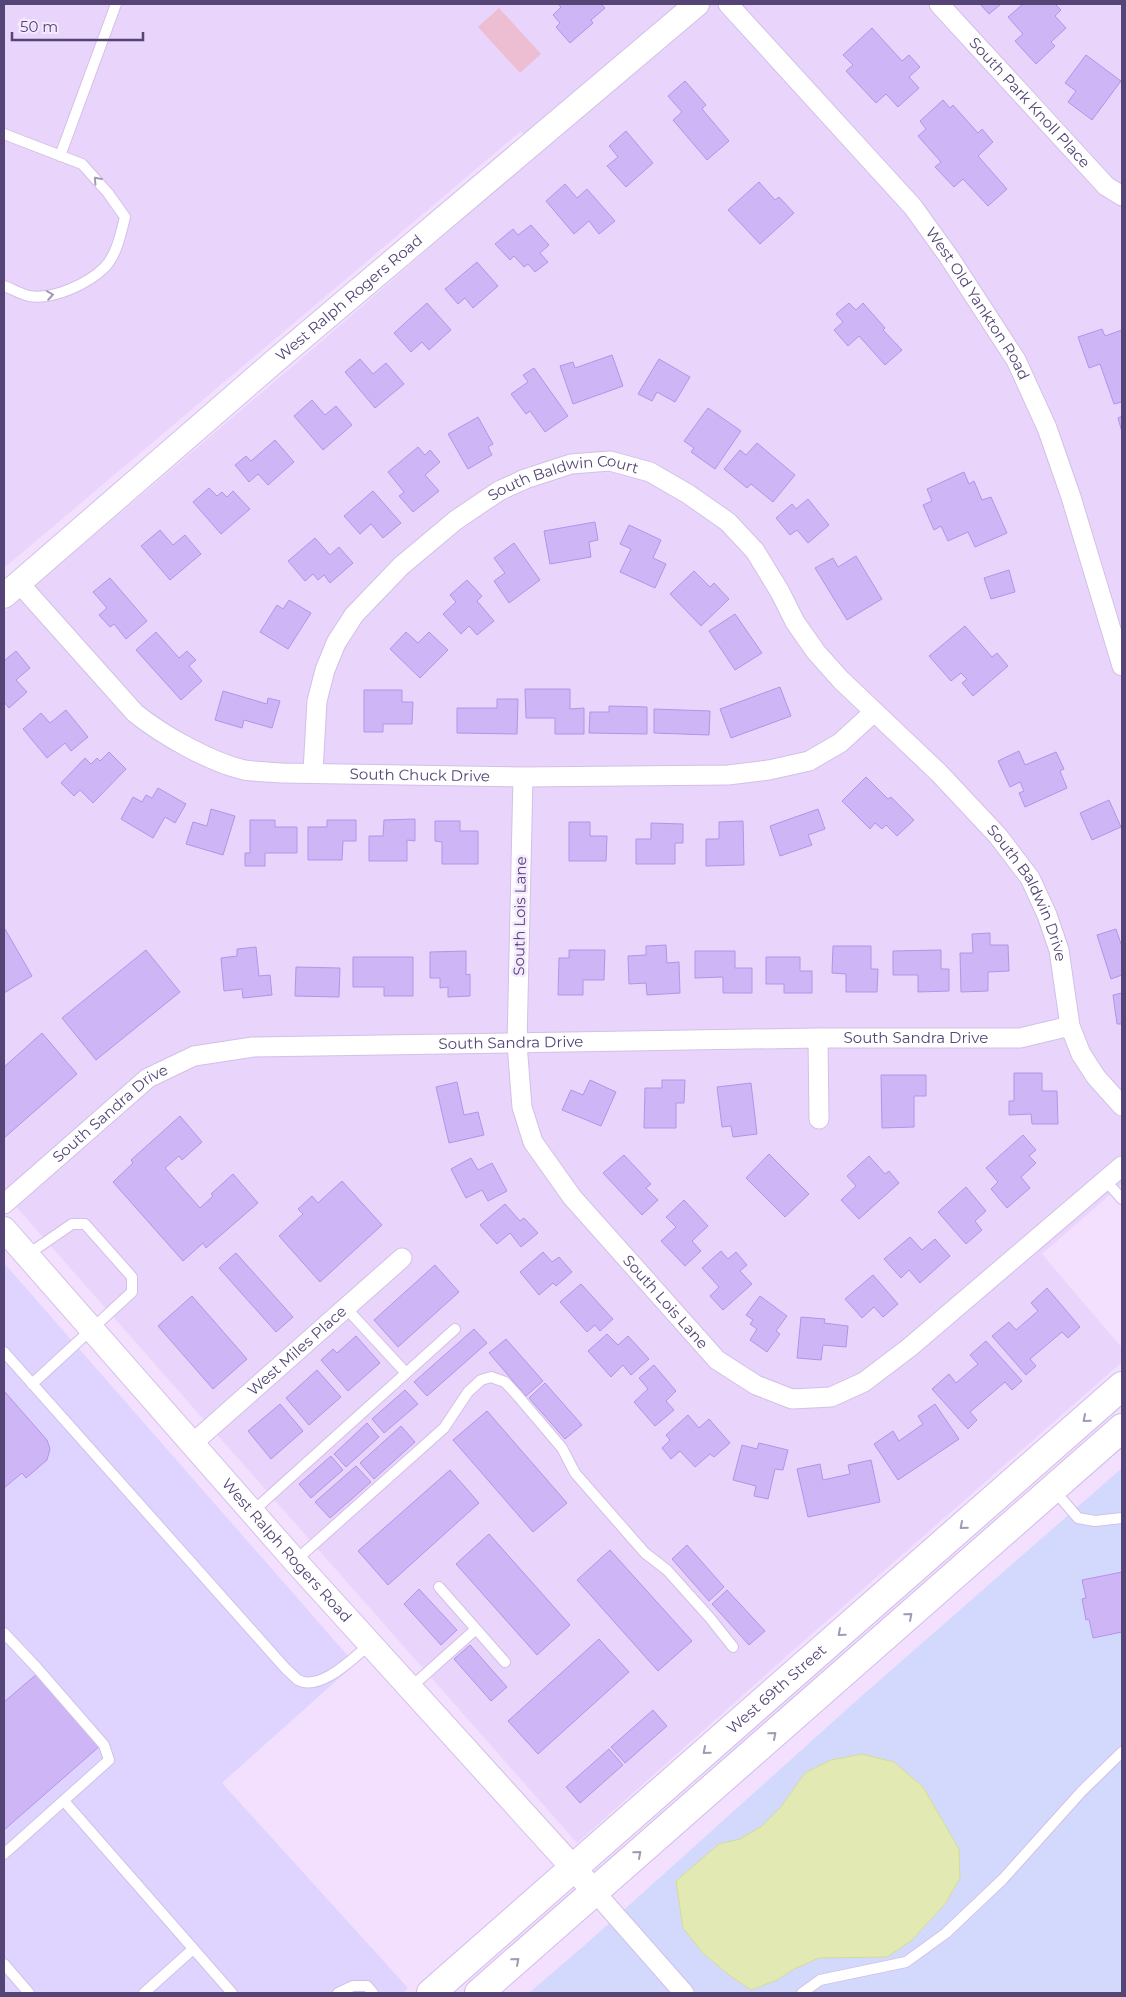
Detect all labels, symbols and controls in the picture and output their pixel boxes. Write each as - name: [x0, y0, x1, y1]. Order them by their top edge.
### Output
- scale bar: [12, 10, 144, 42]
- text: 50 m: [20, 17, 58, 36]
- street label: South Park Knoll Place: [965, 33, 1095, 172]
- one-way arrow: [94, 177, 103, 186]
- street label: West Old Yankton Road: [922, 223, 1034, 383]
- street label: West Ralph Rogers Road: [272, 230, 426, 365]
- one-way arrow: [46, 290, 55, 300]
- street label: South Baldwin Court: [484, 451, 641, 505]
- street label: South Chuck Drive: [350, 764, 490, 785]
- street label: South Baldwin Drive: [983, 820, 1071, 962]
- street label: South Lois Lane: [509, 856, 530, 976]
- street label: South Sandra Drive: [843, 1028, 988, 1047]
- street label: South Sandra Drive: [438, 1032, 584, 1053]
- street label: South Sandra Drive: [48, 1060, 171, 1166]
- street label: South Lois Lane: [619, 1251, 713, 1353]
- street label: West Miles Place: [243, 1302, 350, 1399]
- one-way arrow: [1082, 1413, 1091, 1422]
- street label: West Ralph Rogers Road: [218, 1474, 356, 1626]
- one-way arrow: [960, 1520, 969, 1529]
- one-way arrow: [903, 1613, 912, 1622]
- one-way arrow: [838, 1627, 847, 1636]
- street label: West 69th Street: [723, 1640, 830, 1738]
- one-way arrow: [768, 1732, 777, 1741]
- one-way arrow: [702, 1746, 711, 1755]
- one-way arrow: [633, 1851, 642, 1860]
- one-way arrow: [510, 1958, 519, 1967]

